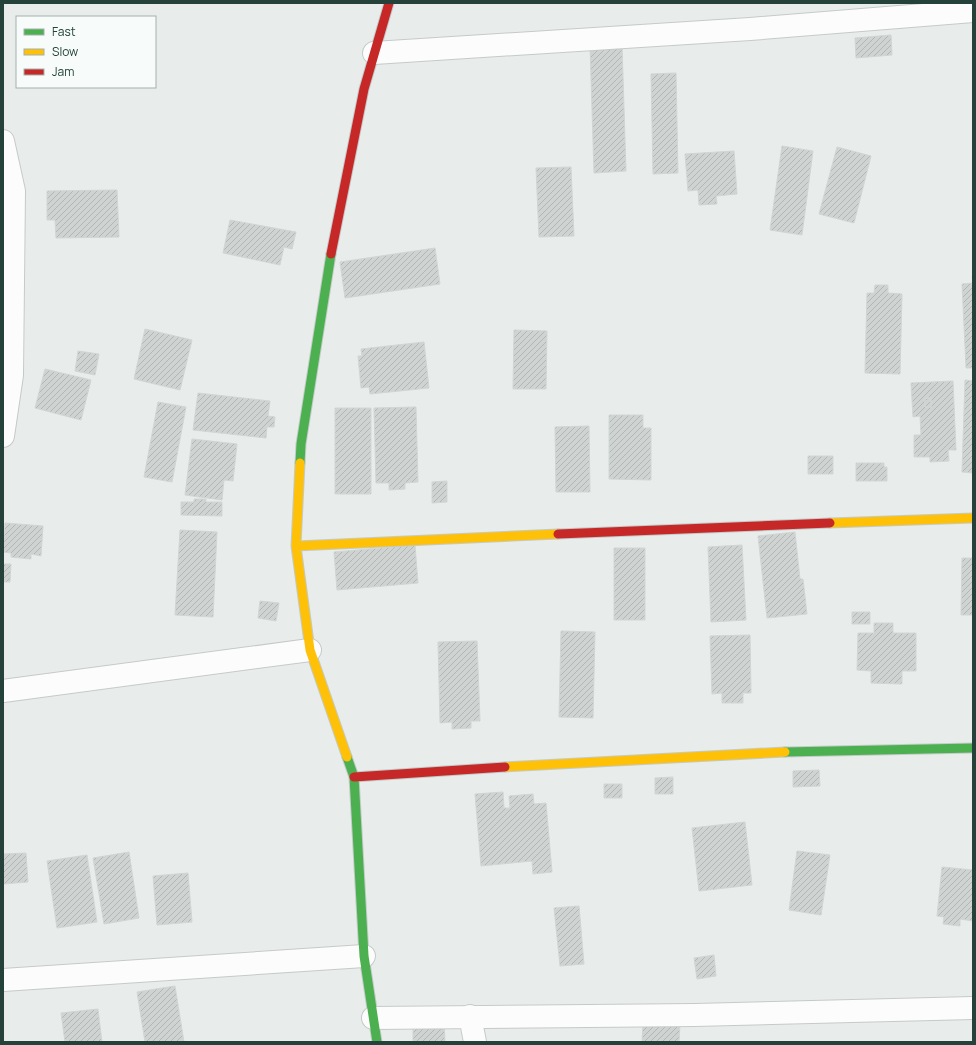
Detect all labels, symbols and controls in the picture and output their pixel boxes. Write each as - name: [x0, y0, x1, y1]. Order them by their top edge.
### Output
- legend: [16, 16, 156, 88]
- text: Fast: [52, 23, 76, 40]
- text: Slow: [52, 43, 78, 60]
- text: Jam: [52, 63, 74, 80]

